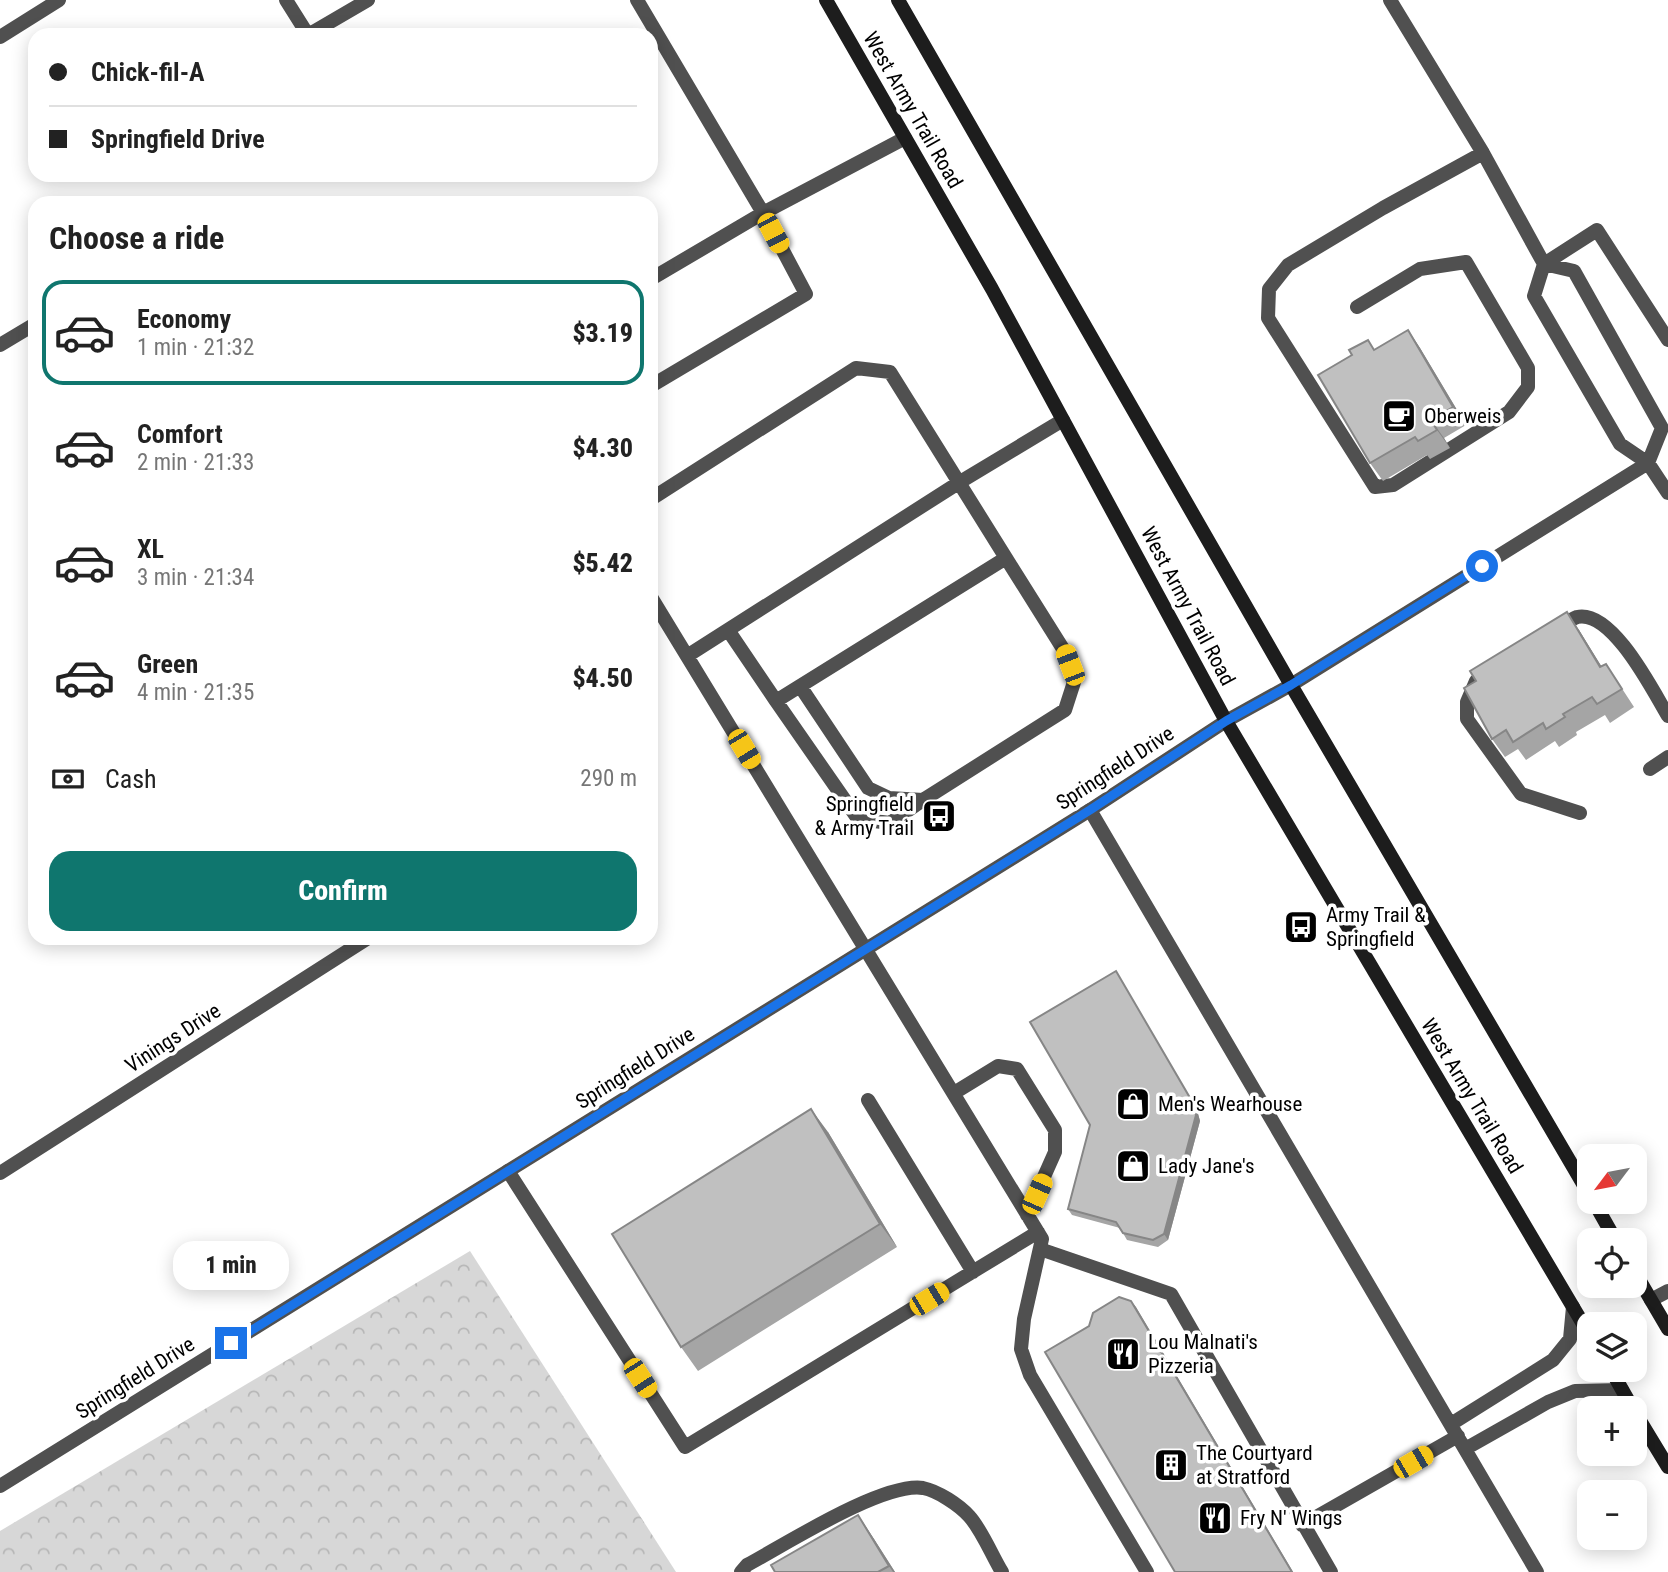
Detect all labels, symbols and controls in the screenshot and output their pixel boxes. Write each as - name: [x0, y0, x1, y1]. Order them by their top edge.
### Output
- street label: West Army Trail Road: [858, 28, 968, 192]
- text: Chick-fil-A: [91, 57, 205, 87]
- text: Springfield Drive: [91, 124, 265, 154]
- car: [754, 210, 793, 256]
- text: Choose a ride: [49, 219, 224, 257]
- icon: car: [53, 301, 116, 364]
- text: Economy: [137, 304, 231, 334]
- text: $3.19: [572, 318, 633, 348]
- text: 1 min · 21:32: [137, 334, 254, 361]
- cafe icon: Oberweis: [1380, 397, 1418, 435]
- place label: Oberweis: [1424, 404, 1501, 428]
- icon: car: [53, 416, 116, 479]
- text: Comfort: [137, 419, 223, 449]
- text: $4.30: [572, 433, 633, 463]
- text: 2 min · 21:33: [137, 449, 254, 476]
- street label: West Army Trail Road: [1136, 522, 1240, 690]
- icon: car: [53, 531, 116, 594]
- text: XL: [137, 534, 164, 564]
- text: $5.42: [572, 548, 633, 578]
- route start: [1466, 550, 1498, 582]
- text: 3 min · 21:34: [137, 564, 254, 591]
- car: [1053, 642, 1088, 688]
- icon: car: [53, 646, 116, 709]
- text: Green: [137, 649, 198, 679]
- text: $4.50: [572, 663, 633, 693]
- text: 4 min · 21:35: [137, 679, 254, 706]
- street label: Springfield Drive: [1052, 721, 1178, 815]
- car: [725, 726, 764, 772]
- icon: cash: [49, 760, 87, 798]
- text: Cash: [105, 764, 157, 794]
- text: 290 m: [580, 765, 637, 792]
- place label: Springfield & Army Trail: [814, 792, 914, 840]
- bus stop icon: Springfield & Army Trail: [920, 797, 958, 835]
- button: Confirm: [49, 851, 637, 931]
- place label: Army Trail & Springfield: [1326, 903, 1426, 951]
- bus stop icon: Army Trail & Springfield: [1282, 908, 1320, 946]
- street label: Vinings Drive: [121, 998, 225, 1078]
- street label: West Army Trail Road: [1416, 1014, 1528, 1178]
- street label: Springfield Drive: [571, 1022, 699, 1114]
- shop icon: Men's Wearhouse: [1114, 1085, 1152, 1123]
- place label: Men's Wearhouse: [1158, 1092, 1302, 1116]
- north arrow: [1577, 1144, 1647, 1214]
- map controls: [1577, 1144, 1647, 1550]
- shop icon: Lady Jane's: [1114, 1147, 1152, 1185]
- place label: Lady Jane's: [1158, 1154, 1255, 1178]
- car: [1019, 1171, 1056, 1217]
- button: locate: [1577, 1228, 1647, 1298]
- callout: 1 min: [173, 1242, 289, 1290]
- text: 1 min: [205, 1252, 257, 1279]
- car: [906, 1279, 953, 1319]
- button: layers: [1577, 1312, 1647, 1382]
- route end: [215, 1327, 247, 1359]
- place label: Lou Malnati's Pizzeria: [1148, 1330, 1258, 1378]
- street label: Springfield Drive: [71, 1332, 199, 1424]
- restaurant icon: Lou Malnati's Pizzeria: [1104, 1335, 1142, 1373]
- car: [620, 1355, 661, 1401]
- button: +: [1577, 1396, 1647, 1466]
- place label: The Courtyard at Stratford: [1196, 1441, 1313, 1489]
- car: [1390, 1442, 1437, 1482]
- building icon: The Courtyard at Stratford: [1152, 1446, 1190, 1484]
- button: −: [1577, 1480, 1647, 1550]
- restaurant icon: Fry N' Wings: [1196, 1499, 1234, 1537]
- place label: Fry N' Wings: [1240, 1506, 1342, 1530]

